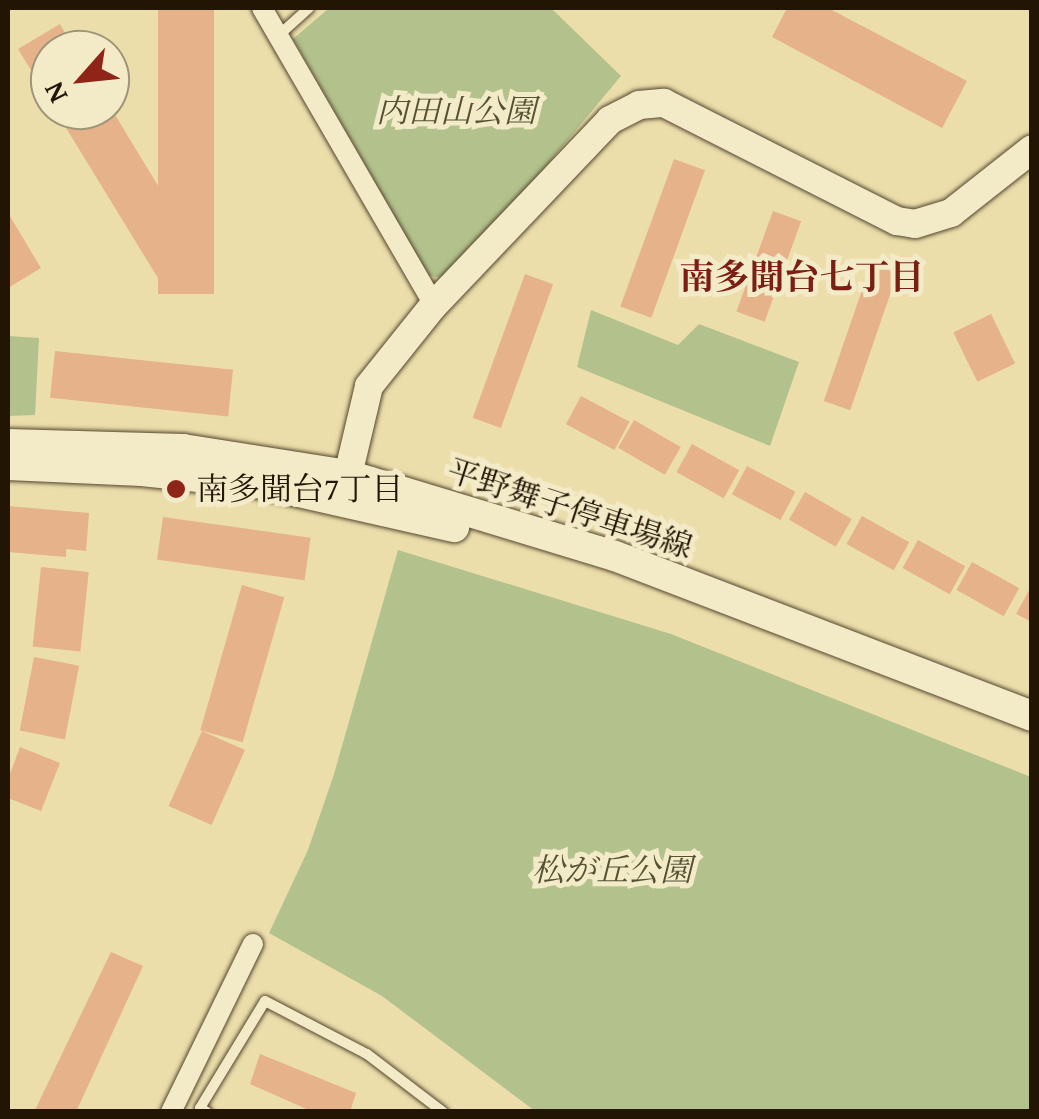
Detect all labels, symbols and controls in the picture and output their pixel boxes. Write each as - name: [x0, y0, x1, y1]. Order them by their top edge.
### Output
- north arrow: [30, 30, 130, 130]
- text: N: [32, 75, 77, 111]
- park label: 内田山公園: [376, 92, 536, 130]
- district label: 南多聞台七丁目: [680, 256, 924, 298]
- street label: 平野舞子停車場線: [442, 451, 698, 567]
- place label: 南多聞台7丁目: [196, 470, 403, 508]
- marker: 南多聞台7丁目: [165, 478, 187, 500]
- park label: 松が丘公園: [532, 851, 692, 889]

